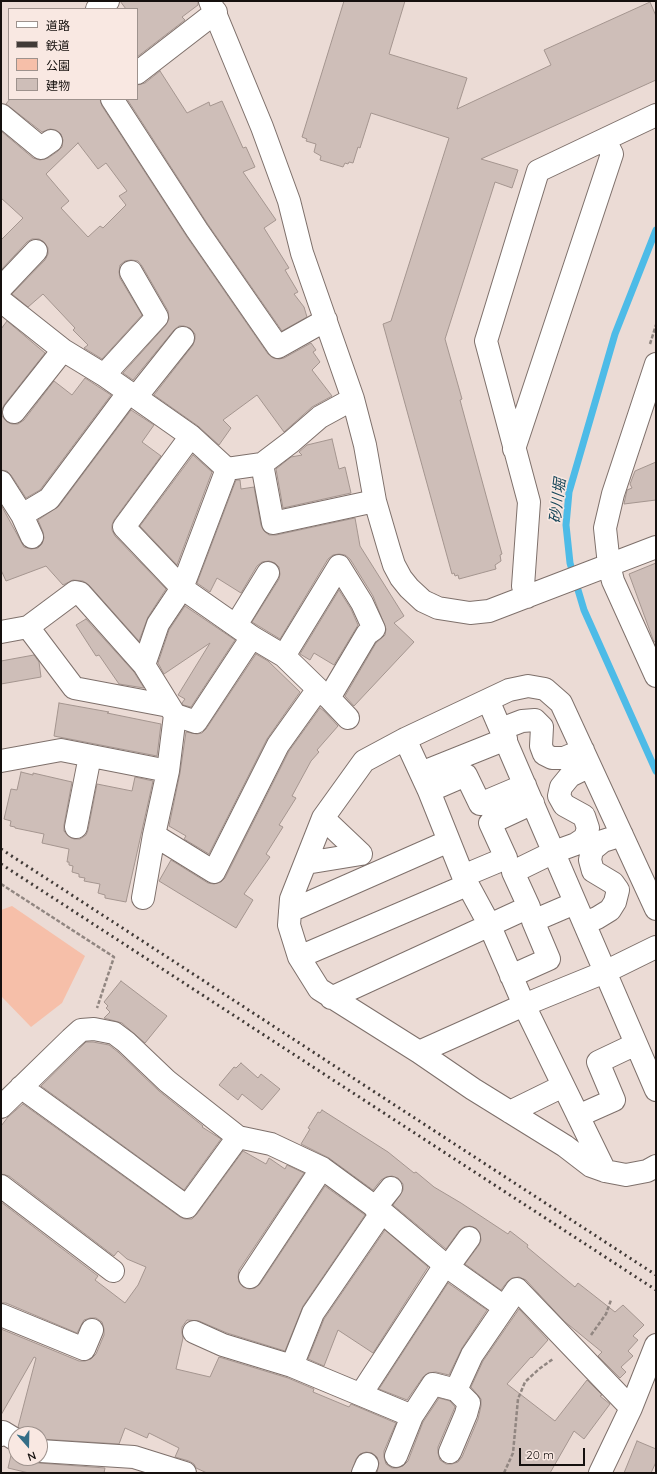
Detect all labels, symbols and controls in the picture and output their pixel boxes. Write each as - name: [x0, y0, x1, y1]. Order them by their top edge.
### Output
- legend: [8, 8, 138, 100]
- text: 道路: [46, 18, 70, 33]
- text: 鉄道: [46, 38, 70, 53]
- text: 公園: [46, 58, 70, 73]
- text: 建物: [46, 78, 70, 93]
- water label: 砂川堀: [546, 478, 570, 524]
- north arrow: [8, 1426, 48, 1466]
- scale bar: [521, 1440, 587, 1466]
- text: 20 m: [526, 1447, 554, 1462]
- text: N: [26, 1448, 38, 1464]

